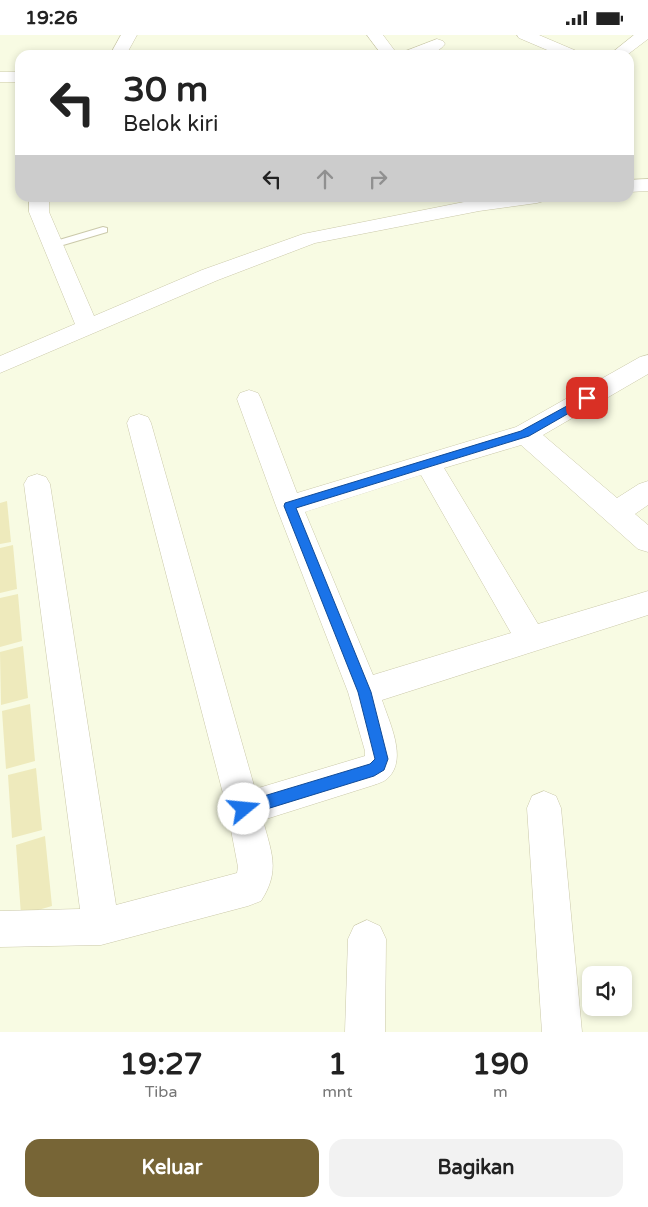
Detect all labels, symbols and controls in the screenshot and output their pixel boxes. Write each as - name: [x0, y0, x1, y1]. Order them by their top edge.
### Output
- text: 19:26: [25, 7, 78, 29]
- text: 30 m: [123, 69, 208, 111]
- icon: left: [40, 70, 105, 135]
- text: Belok kiri: [123, 111, 219, 137]
- icon: left: [258, 165, 286, 193]
- icon: ahead: [311, 165, 339, 193]
- icon: right: [364, 165, 392, 193]
- pin: [566, 377, 608, 419]
- icon: arrive: [573, 384, 601, 412]
- position arrow: [217, 782, 269, 834]
- map controls: [582, 966, 632, 1016]
- button: sound: [582, 966, 632, 1016]
- text: 19:27: [119, 1046, 203, 1083]
- text: 1: [328, 1046, 347, 1083]
- text: 190: [472, 1046, 529, 1083]
- text: Tiba: [145, 1082, 177, 1102]
- text: mnt: [322, 1082, 353, 1102]
- text: m: [493, 1082, 508, 1102]
- button: Keluar: [25, 1139, 319, 1197]
- button: Bagikan: [329, 1139, 623, 1197]

